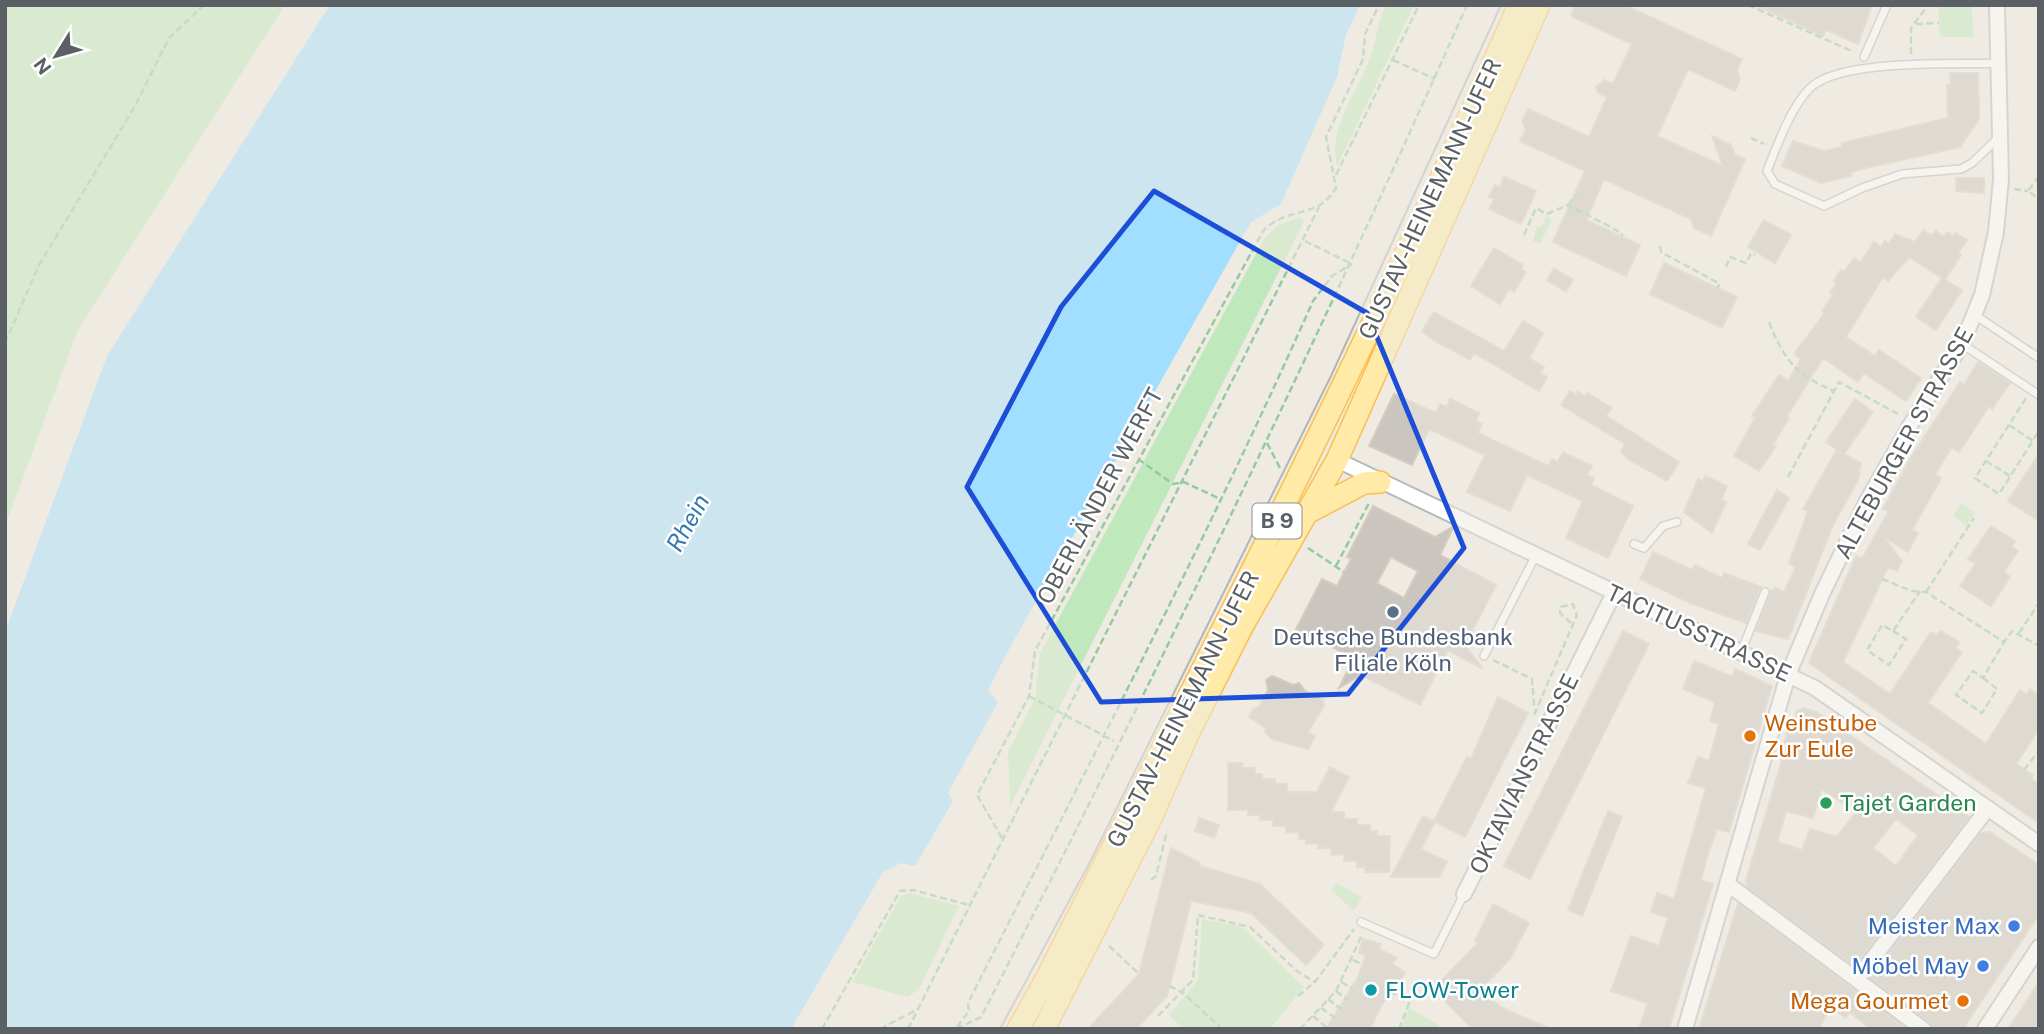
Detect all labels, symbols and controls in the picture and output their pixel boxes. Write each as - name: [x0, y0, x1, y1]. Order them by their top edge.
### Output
- north arrow: [21, 21, 91, 91]
- text: N: [29, 54, 56, 79]
- street label: GUSTAV-HEINEMANN-UFER: [1353, 54, 1507, 343]
- street label: ALTEBURGER STRASSE: [1829, 322, 1978, 563]
- street label: OBERLÄNDER WERFT: [1031, 383, 1168, 608]
- water label: Rhein: [660, 489, 714, 556]
- road number: B 9: [1252, 504, 1302, 538]
- street label: GUSTAV-HEINEMANN-UFER: [1101, 566, 1264, 851]
- street label: TACITUSSTRASSE: [1603, 578, 1796, 687]
- marker: Deutsche Bundesbank Filiale Köln: [1385, 604, 1401, 620]
- place label: Deutsche Bundesbank Filiale Köln: [1273, 623, 1513, 676]
- street label: OKTAVIANSTRASSE: [1463, 669, 1584, 878]
- place label: Weinstube Zur Eule: [1764, 709, 1877, 762]
- marker: Weinstube Zur Eule: [1742, 728, 1758, 744]
- place label: Tajet Garden: [1840, 789, 1976, 816]
- marker: Tajet Garden: [1818, 795, 1834, 811]
- place label: Meister Max: [1868, 912, 2000, 939]
- marker: Meister Max: [2006, 918, 2022, 934]
- place label: Möbel May: [1852, 952, 1969, 979]
- marker: Möbel May: [1975, 958, 1991, 974]
- place label: FLOW-Tower: [1385, 976, 1519, 1003]
- marker: FLOW-Tower: [1363, 982, 1379, 998]
- place label: Mega Gourmet: [1790, 987, 1949, 1014]
- marker: Mega Gourmet: [1955, 993, 1971, 1009]

